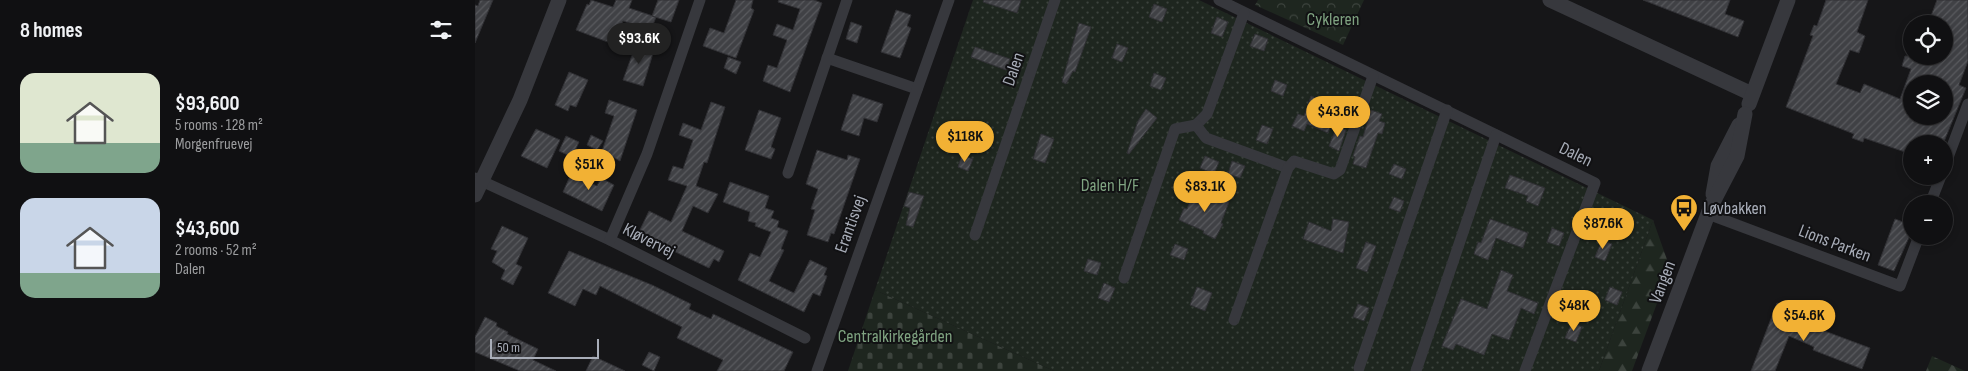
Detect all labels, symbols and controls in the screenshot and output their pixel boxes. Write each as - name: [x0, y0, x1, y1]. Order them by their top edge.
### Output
- park label: Cykleren: [1307, 9, 1359, 30]
- map controls: [1903, 15, 1953, 245]
- button: locate: [1903, 15, 1953, 65]
- icon: filters: [427, 16, 455, 44]
- text: 8 homes: [20, 18, 83, 43]
- pin: $93.6K: [598, 22, 680, 65]
- text: $93.6K: [618, 29, 660, 48]
- street label: Dalen: [998, 50, 1029, 89]
- button: layers: [1903, 75, 1953, 125]
- text: $93,600: [175, 91, 240, 116]
- icon: home: [60, 93, 120, 153]
- pin: $43.6K: [1297, 96, 1379, 138]
- text: $43.6K: [1317, 102, 1359, 121]
- text: 5 rooms · 128 m²: [175, 116, 263, 135]
- pin: $118K: [930, 120, 1000, 163]
- text: $118K: [947, 127, 983, 146]
- text: Morgenfruevej: [175, 135, 253, 154]
- button: +: [1903, 135, 1953, 185]
- street label: Dalen: [1556, 138, 1596, 171]
- pin: $51K: [559, 148, 619, 191]
- text: $51K: [574, 155, 604, 174]
- pin: $83.1K: [1164, 170, 1246, 213]
- park label: Dalen H/F: [1081, 175, 1139, 196]
- text: $83.1K: [1185, 177, 1225, 196]
- street label: Erantisvej: [830, 193, 871, 256]
- bus stop icon: Løvbakken: [1669, 193, 1699, 232]
- button: −: [1903, 195, 1953, 245]
- place label: Løvbakken: [1703, 198, 1767, 219]
- pin: $87.6K: [1562, 208, 1644, 250]
- text: $87.6K: [1583, 214, 1623, 233]
- text: $43,600: [175, 216, 239, 241]
- icon: home: [60, 218, 120, 278]
- street label: Kløvervej: [619, 218, 678, 262]
- street label: Lions Parken: [1796, 220, 1874, 267]
- text: 2 rooms · 52 m²: [175, 241, 257, 260]
- street label: Vangen: [1645, 258, 1680, 307]
- text: Dalen: [175, 260, 205, 279]
- pin: $48K: [1544, 290, 1604, 332]
- text: $48K: [1558, 296, 1590, 315]
- pin: $54.6K: [1763, 300, 1845, 342]
- text: $54.6K: [1783, 306, 1825, 325]
- park label: Centralkirkegården: [838, 326, 952, 347]
- scale bar: [490, 336, 599, 359]
- text: 50 m: [497, 339, 520, 356]

